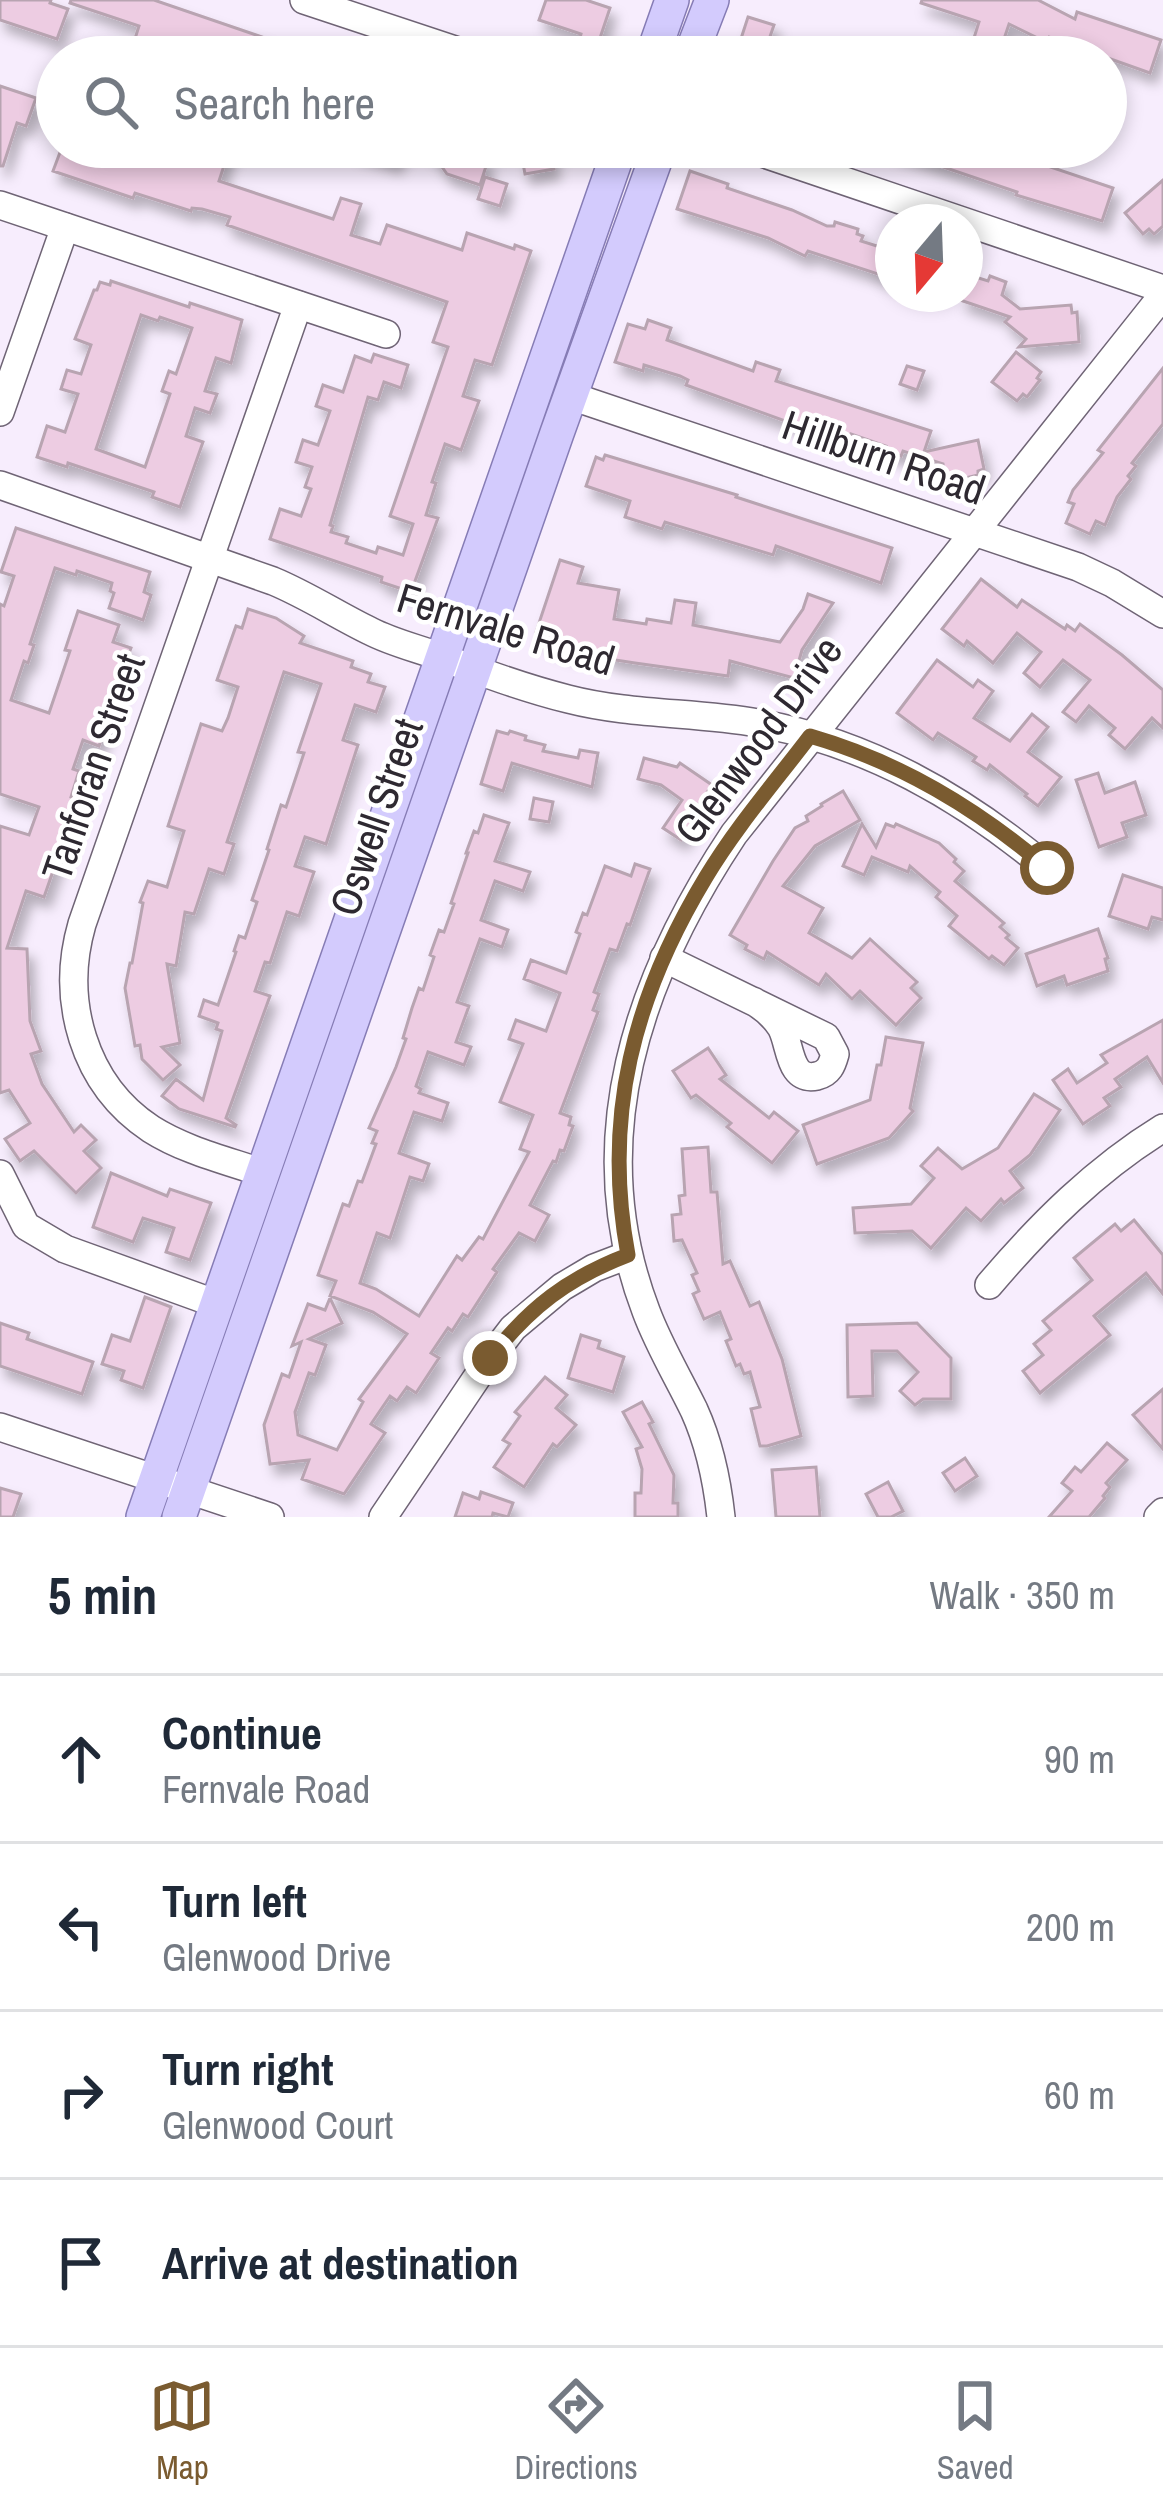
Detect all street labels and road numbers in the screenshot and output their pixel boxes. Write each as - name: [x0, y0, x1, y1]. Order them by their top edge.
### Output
- street label: Hillburn Road: [775, 396, 993, 518]
- street label: Fernvale Road: [391, 569, 621, 689]
- street label: Glenwood Drive: [661, 625, 855, 855]
- street label: Tanforan Street: [28, 646, 158, 888]
- street label: Oswell Street: [316, 711, 436, 923]

